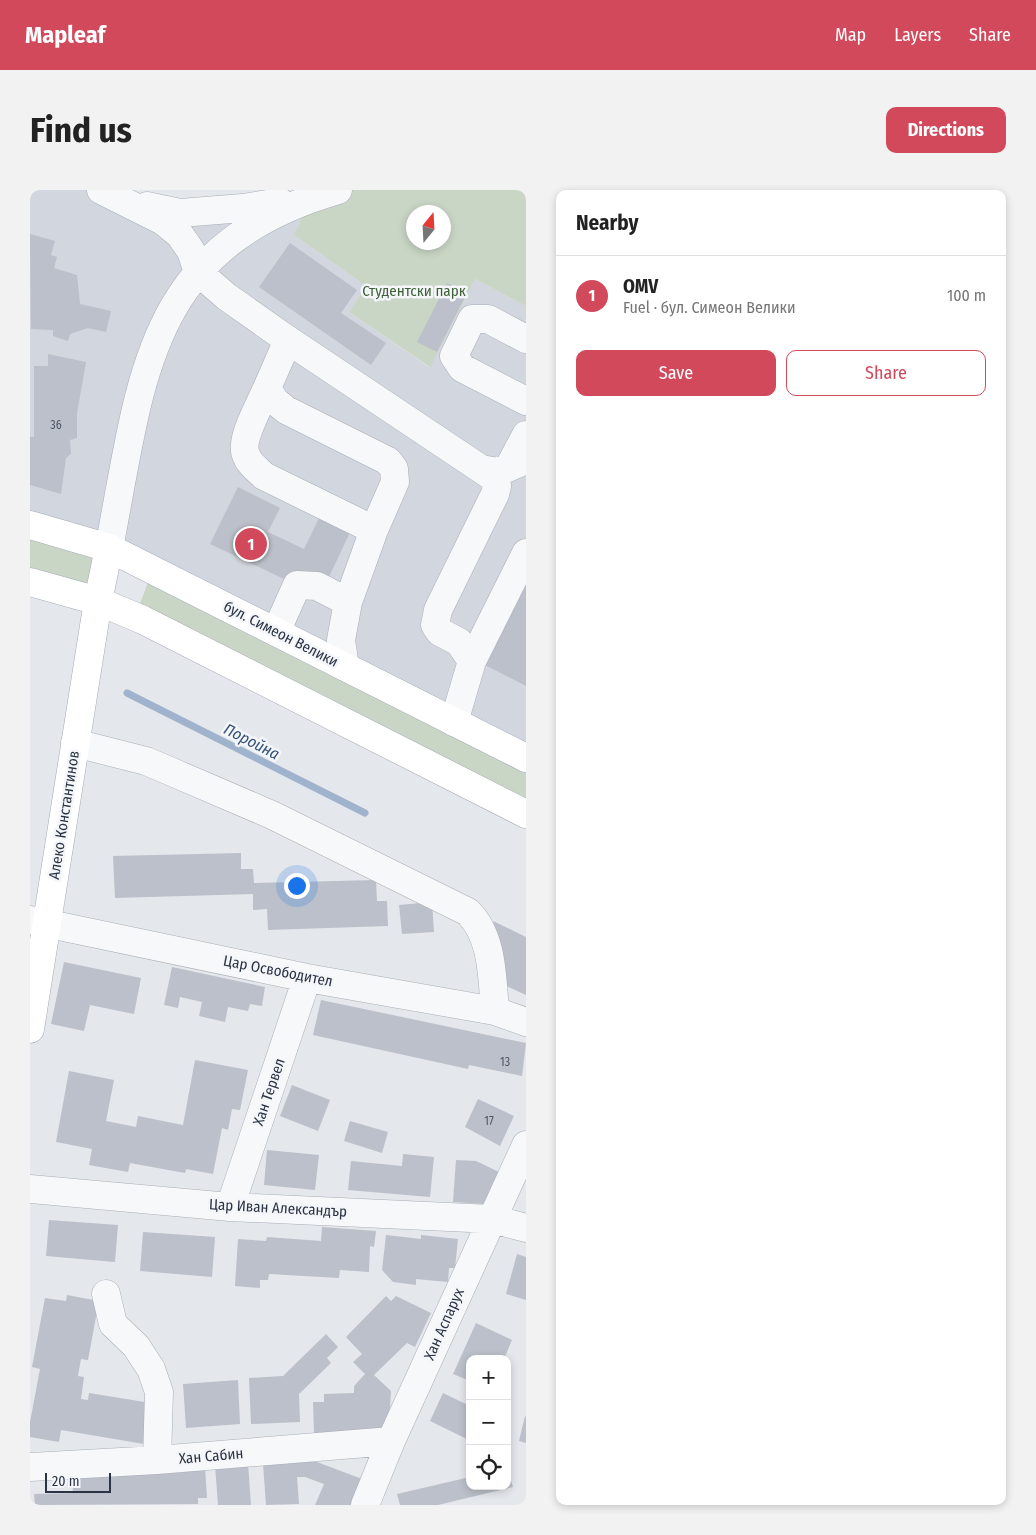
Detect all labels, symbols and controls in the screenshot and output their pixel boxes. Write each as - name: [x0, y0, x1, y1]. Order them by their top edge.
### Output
- text: Mapleaf: [25, 21, 105, 49]
- text: Map: [835, 24, 866, 46]
- text: Layers: [894, 24, 941, 46]
- text: Share: [969, 24, 1011, 46]
- button: Directions: [886, 107, 1006, 153]
- text: Find us: [30, 109, 132, 151]
- north arrow: [406, 205, 451, 250]
- text: Nearby: [576, 210, 638, 236]
- text: OMV: [623, 275, 658, 298]
- park label: Студентски парк: [362, 282, 466, 300]
- text: 1: [589, 286, 595, 305]
- text: 100 m: [947, 286, 986, 305]
- text: Fuel · бул. Симеон Велики: [623, 298, 796, 317]
- button: Save: [576, 350, 776, 396]
- button: Share: [786, 350, 986, 396]
- house number: 36: [50, 418, 62, 432]
- pin: 1: [235, 525, 267, 563]
- street label: бул. Симеон Велики: [221, 597, 341, 671]
- water label: Поройна: [221, 719, 283, 764]
- street label: Алеко Константинов: [45, 749, 83, 881]
- your location: [284, 873, 310, 899]
- street label: Цар Освободител: [222, 952, 334, 990]
- house number: 13: [500, 1055, 510, 1069]
- street label: Хан Тервел: [249, 1056, 289, 1128]
- house number: 17: [484, 1114, 494, 1128]
- street label: Цар Иван Александър: [208, 1195, 348, 1221]
- street label: Хан Аспарух: [420, 1285, 468, 1363]
- map controls: [466, 1355, 511, 1490]
- button: +: [466, 1355, 511, 1400]
- button: −: [466, 1400, 511, 1445]
- street label: Хан Сабин: [178, 1444, 244, 1468]
- button: locate: [466, 1445, 511, 1490]
- scale bar: [45, 1470, 111, 1493]
- text: 20 m: [52, 1473, 80, 1490]

